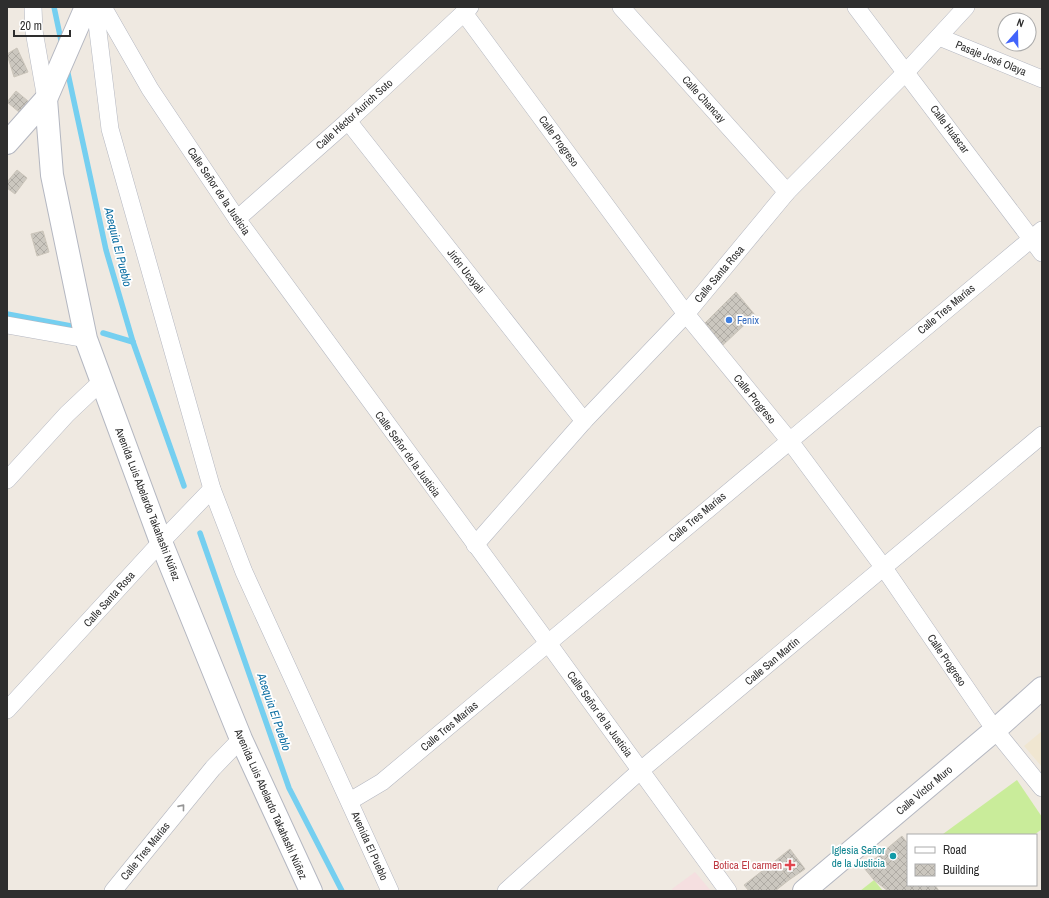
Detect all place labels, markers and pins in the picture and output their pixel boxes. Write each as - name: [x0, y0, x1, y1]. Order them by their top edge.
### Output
- place label: Fenix: [737, 313, 760, 327]
- marker: Fenix: [724, 315, 734, 325]
- place label: Iglesia Señor de la Justicia: [832, 843, 885, 870]
- marker: Iglesia Señor de la Justicia: [888, 851, 898, 861]
- place label: Botica El carmen: [713, 858, 782, 872]
- marker: Botica El carmen: [785, 860, 795, 870]

